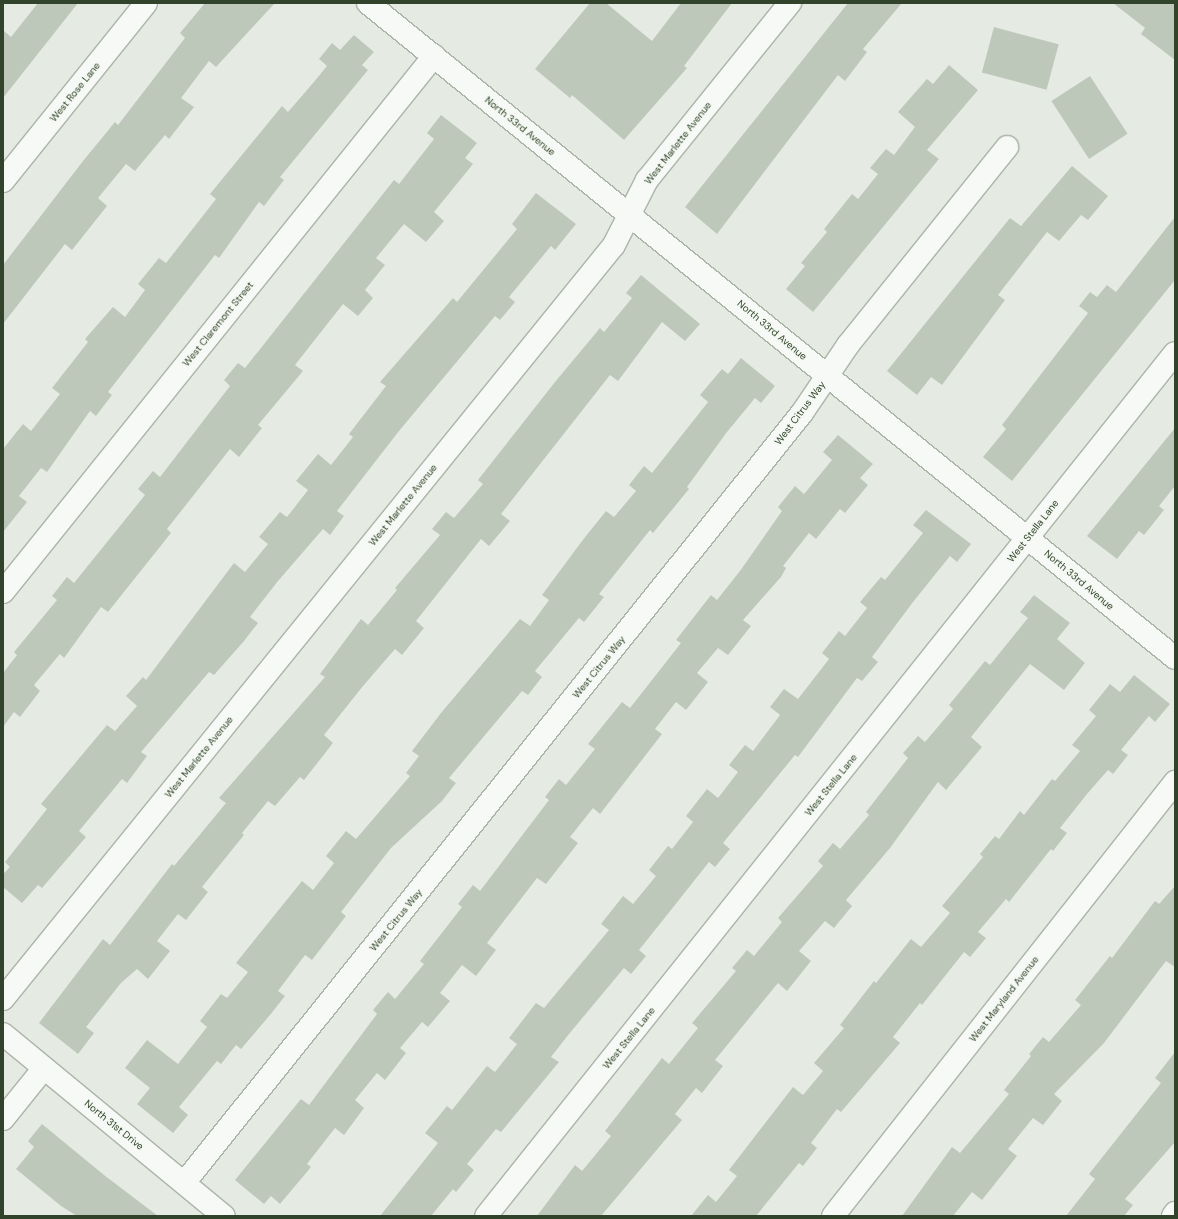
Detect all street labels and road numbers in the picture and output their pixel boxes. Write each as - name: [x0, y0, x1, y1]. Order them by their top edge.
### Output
- street label: West Rose Lane: [47, 60, 103, 124]
- street label: North 33rd Avenue: [482, 94, 558, 158]
- street label: West Marlette Avenue: [642, 99, 714, 187]
- street label: West Claremont Street: [180, 279, 256, 369]
- street label: North 33rd Avenue: [735, 297, 809, 363]
- street label: West Citrus Way: [772, 379, 828, 447]
- street label: West Marlette Avenue: [366, 462, 440, 548]
- street label: West Stella Lane: [1005, 497, 1061, 565]
- street label: North 33rd Avenue: [1042, 547, 1116, 613]
- street label: West Citrus Way: [570, 633, 628, 701]
- street label: West Marlette Avenue: [162, 714, 236, 800]
- street label: West Stella Lane: [802, 752, 860, 818]
- street label: West Citrus Way: [367, 886, 425, 954]
- street label: West Maryland Avenue: [967, 954, 1041, 1044]
- street label: West Stella Lane: [600, 1005, 658, 1071]
- street label: North 31st Drive: [82, 1097, 146, 1153]

